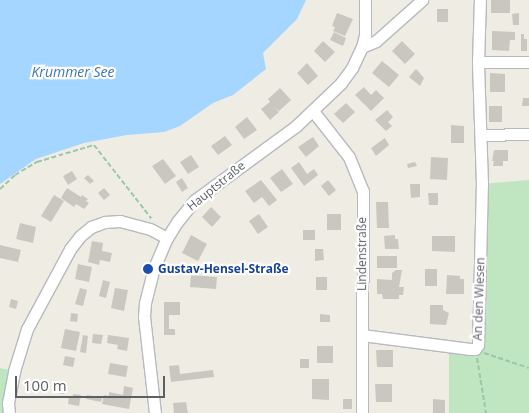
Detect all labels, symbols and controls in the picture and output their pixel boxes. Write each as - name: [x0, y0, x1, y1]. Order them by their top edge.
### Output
- water label: Krummer See: [32, 64, 114, 80]
- street label: Hauptstraße: [184, 158, 248, 214]
- street label: Lindenstraße: [355, 217, 369, 291]
- street label: An den Wiesen: [470, 257, 488, 341]
- place label: Gustav-Hensel-Straße: [158, 262, 289, 276]
- marker: Gustav-Hensel-Straße: [142, 263, 154, 275]
- scale bar: [18, 366, 168, 398]
- text: 100 m: [23, 375, 67, 395]

